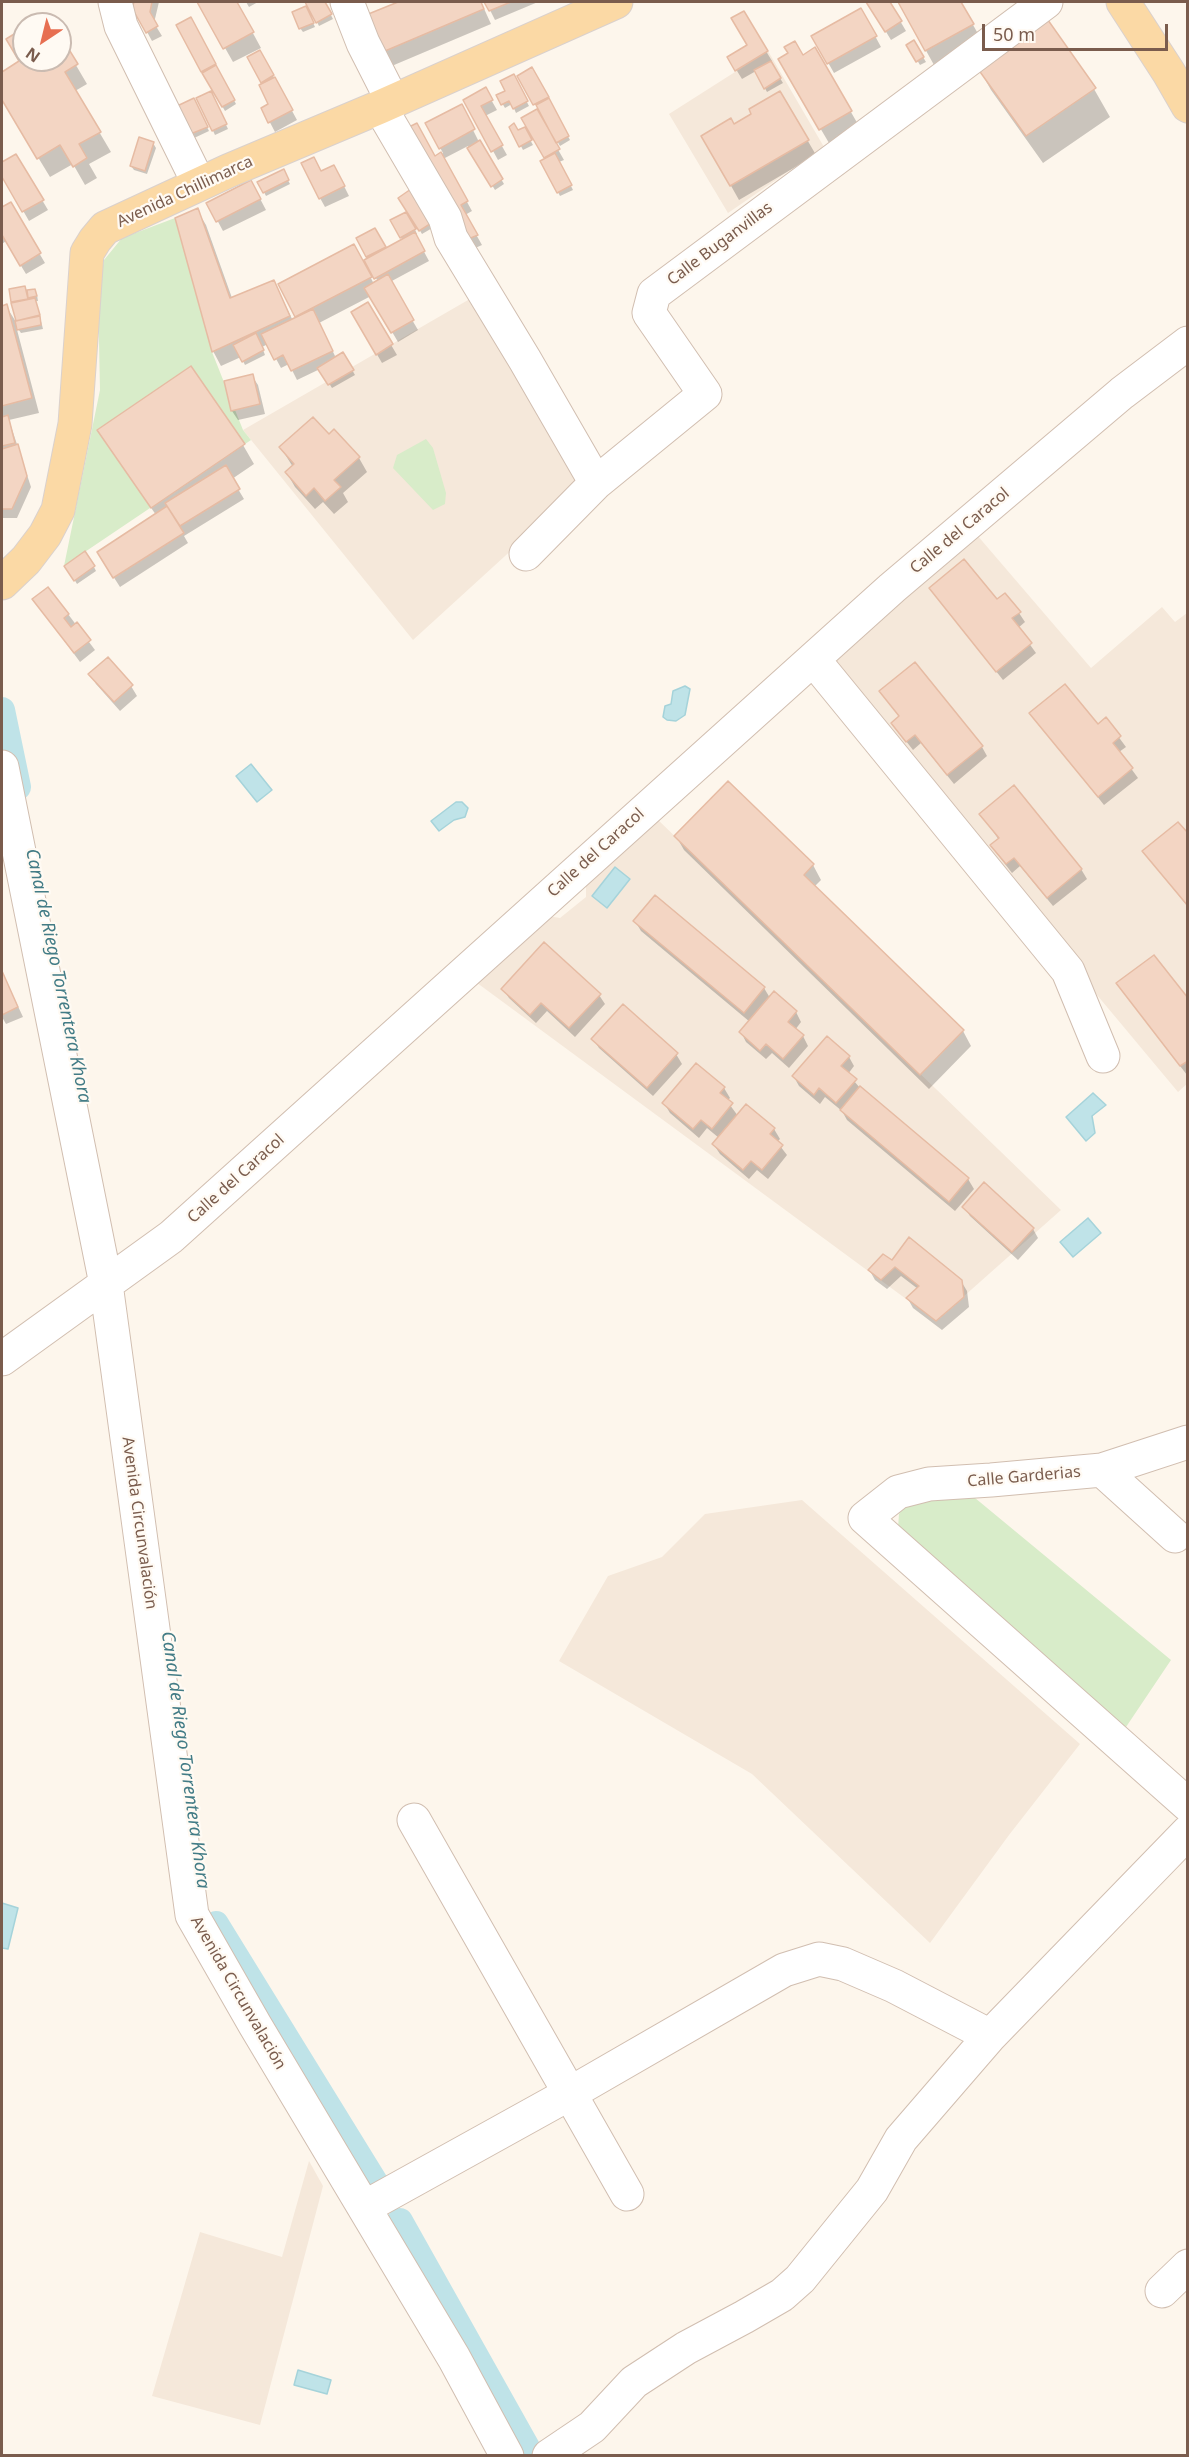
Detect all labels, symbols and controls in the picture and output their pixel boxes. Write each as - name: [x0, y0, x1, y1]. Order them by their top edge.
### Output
- north arrow: [12, 12, 72, 72]
- scale bar: [985, 12, 1171, 50]
- text: 50 m: [993, 22, 1035, 46]
- text: N: [21, 42, 44, 68]
- street label: Avenida Chillimarca: [114, 152, 256, 232]
- street label: Calle Buganvillas: [664, 198, 776, 290]
- street label: Calle del Caracol: [907, 484, 1013, 578]
- street label: Calle del Caracol: [544, 805, 648, 901]
- water label: Canal de Riego Torrentera Khora: [20, 847, 96, 1105]
- street label: Calle del Caracol: [184, 1131, 288, 1227]
- street label: Avenida Circunvalación: [117, 1436, 161, 1610]
- street label: Calle Garderias: [967, 1462, 1081, 1492]
- water label: Canal de Riego Torrentera Khora: [156, 1630, 214, 1890]
- street label: Avenida Circunvalación: [186, 1913, 290, 2073]

